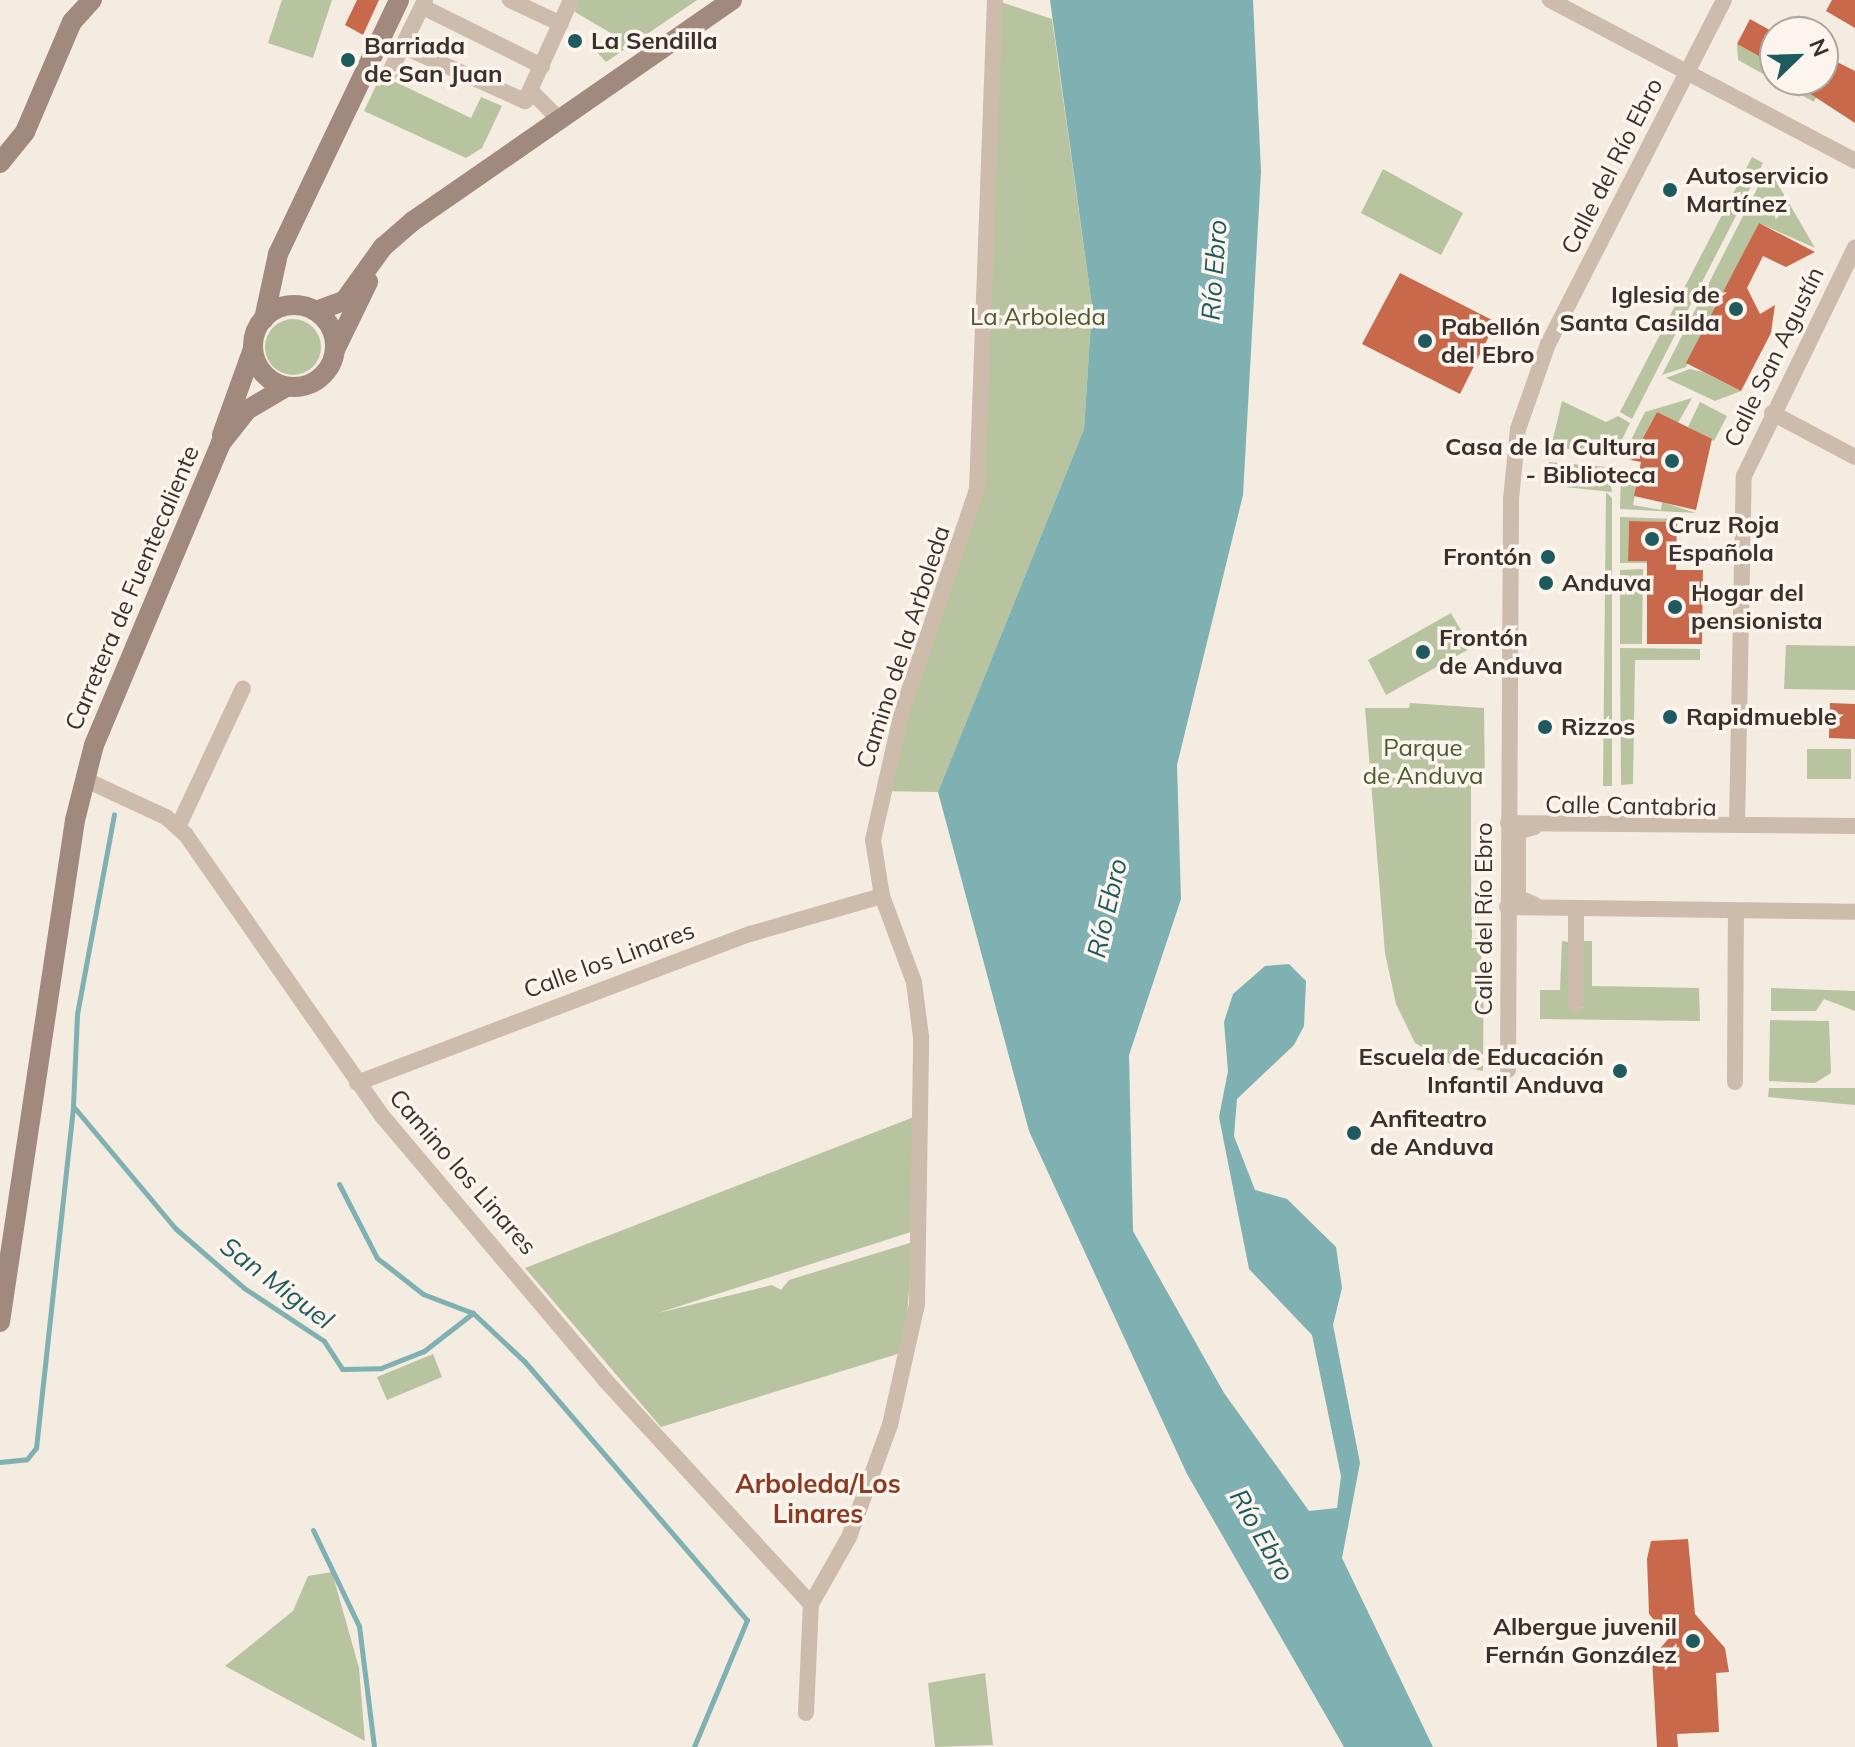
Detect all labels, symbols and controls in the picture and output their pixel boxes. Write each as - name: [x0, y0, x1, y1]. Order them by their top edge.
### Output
- north arrow: [1759, 16, 1839, 96]
- place label: La Sendilla: [591, 27, 718, 55]
- place label: Barriada de San Juan: [364, 32, 502, 88]
- marker: La Sendilla: [566, 32, 584, 50]
- text: N: [1803, 34, 1835, 61]
- marker: Barriada de San Juan: [339, 51, 357, 69]
- street label: Calle del Río Ebro: [1555, 73, 1669, 259]
- place label: Autoservicio Martínez: [1686, 162, 1829, 218]
- marker: Autoservicio Martínez: [1661, 181, 1679, 199]
- water label: Río Ebro: [1195, 219, 1233, 321]
- street label: Calle San Agustín: [1718, 262, 1830, 452]
- place label: Iglesia de Santa Casilda: [1559, 281, 1720, 337]
- marker: Iglesia de Santa Casilda: [1727, 300, 1745, 318]
- park label: La Arboleda: [970, 303, 1106, 331]
- place label: Pabellón del Ebro: [1441, 313, 1541, 369]
- marker: Pabellón del Ebro: [1416, 332, 1434, 350]
- place label: Casa de la Cultura - Biblioteca: [1445, 433, 1656, 489]
- street label: Carretera de Fuentecaliente: [59, 441, 205, 735]
- marker: Casa de la Cultura - Biblioteca: [1663, 452, 1681, 470]
- place label: Cruz Roja Española: [1668, 511, 1779, 567]
- street label: Camino de la Arboleda: [850, 522, 956, 772]
- marker: Cruz Roja Española: [1643, 530, 1661, 548]
- place label: Frontón: [1443, 543, 1532, 571]
- marker: Frontón: [1539, 548, 1557, 566]
- place label: Anduva: [1562, 569, 1651, 597]
- marker: Anduva: [1537, 574, 1555, 592]
- place label: Hogar del pensionista: [1691, 579, 1823, 635]
- marker: Hogar del pensionista: [1666, 598, 1684, 616]
- place label: Frontón de Anduva: [1439, 624, 1563, 680]
- marker: Frontón de Anduva: [1414, 643, 1432, 661]
- place label: Rapidmueble: [1686, 703, 1837, 731]
- marker: Rapidmueble: [1661, 708, 1679, 726]
- place label: Rizzos: [1561, 713, 1635, 741]
- marker: Rizzos: [1536, 718, 1554, 736]
- park label: Parque de Anduva: [1363, 734, 1483, 790]
- street label: Calle Cantabria: [1545, 790, 1717, 822]
- street label: Calle del Río Ebro: [1470, 822, 1498, 1016]
- water label: Río Ebro: [1080, 855, 1134, 961]
- street label: Calle los Linares: [520, 916, 698, 1004]
- place label: Escuela de Educación Infantil Anduva: [1359, 1043, 1604, 1099]
- marker: Escuela de Educación Infantil Anduva: [1611, 1062, 1629, 1080]
- street label: Camino los Linares: [383, 1083, 543, 1261]
- place label: Anfiteatro de Anduva: [1370, 1105, 1494, 1161]
- marker: Anfiteatro de Anduva: [1345, 1124, 1363, 1142]
- water label: San Miguel: [214, 1230, 340, 1336]
- district label: Arboleda/Los Linares: [735, 1468, 901, 1530]
- water label: Río Ebro: [1223, 1484, 1301, 1586]
- place label: Albergue juvenil Fernán González: [1485, 1613, 1677, 1669]
- marker: Albergue juvenil Fernán González: [1684, 1632, 1702, 1650]

